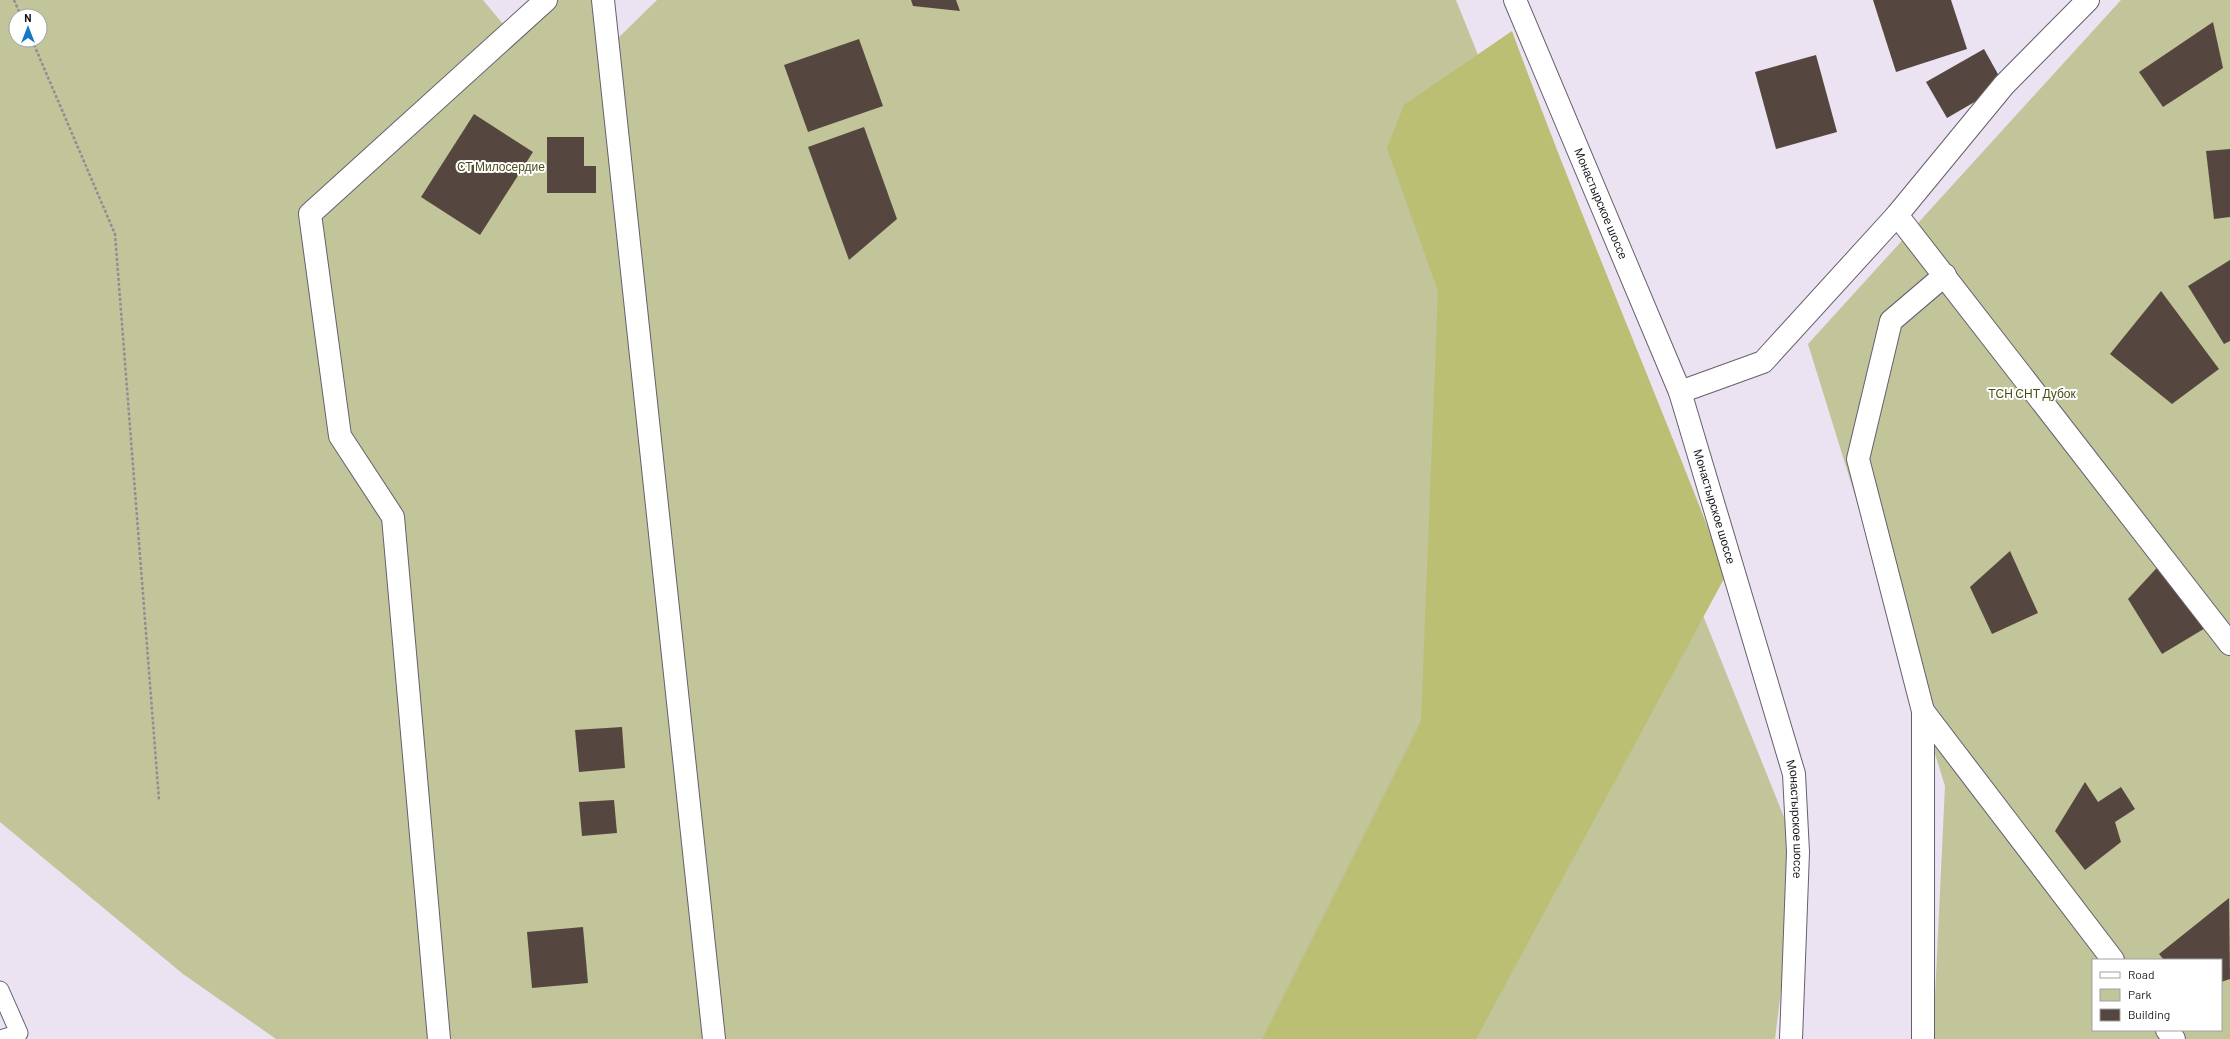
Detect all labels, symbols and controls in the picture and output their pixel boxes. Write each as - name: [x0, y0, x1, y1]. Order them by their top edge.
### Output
- north arrow: [8, 8, 48, 48]
- text: N: [24, 11, 32, 24]
- street label: Монастырское шоссе: [1572, 146, 1631, 261]
- park label: СТ Милосердие: [457, 159, 545, 174]
- park label: ТСН СНТ Дубок: [1988, 386, 2076, 401]
- street label: Монастырское шоссе: [1691, 447, 1739, 566]
- street label: Монастырское шоссе: [1784, 758, 1806, 879]
- legend: [2092, 959, 2222, 1031]
- text: Road: [2128, 967, 2155, 981]
- text: Park: [2128, 987, 2152, 1001]
- text: Building: [2128, 1007, 2170, 1021]

